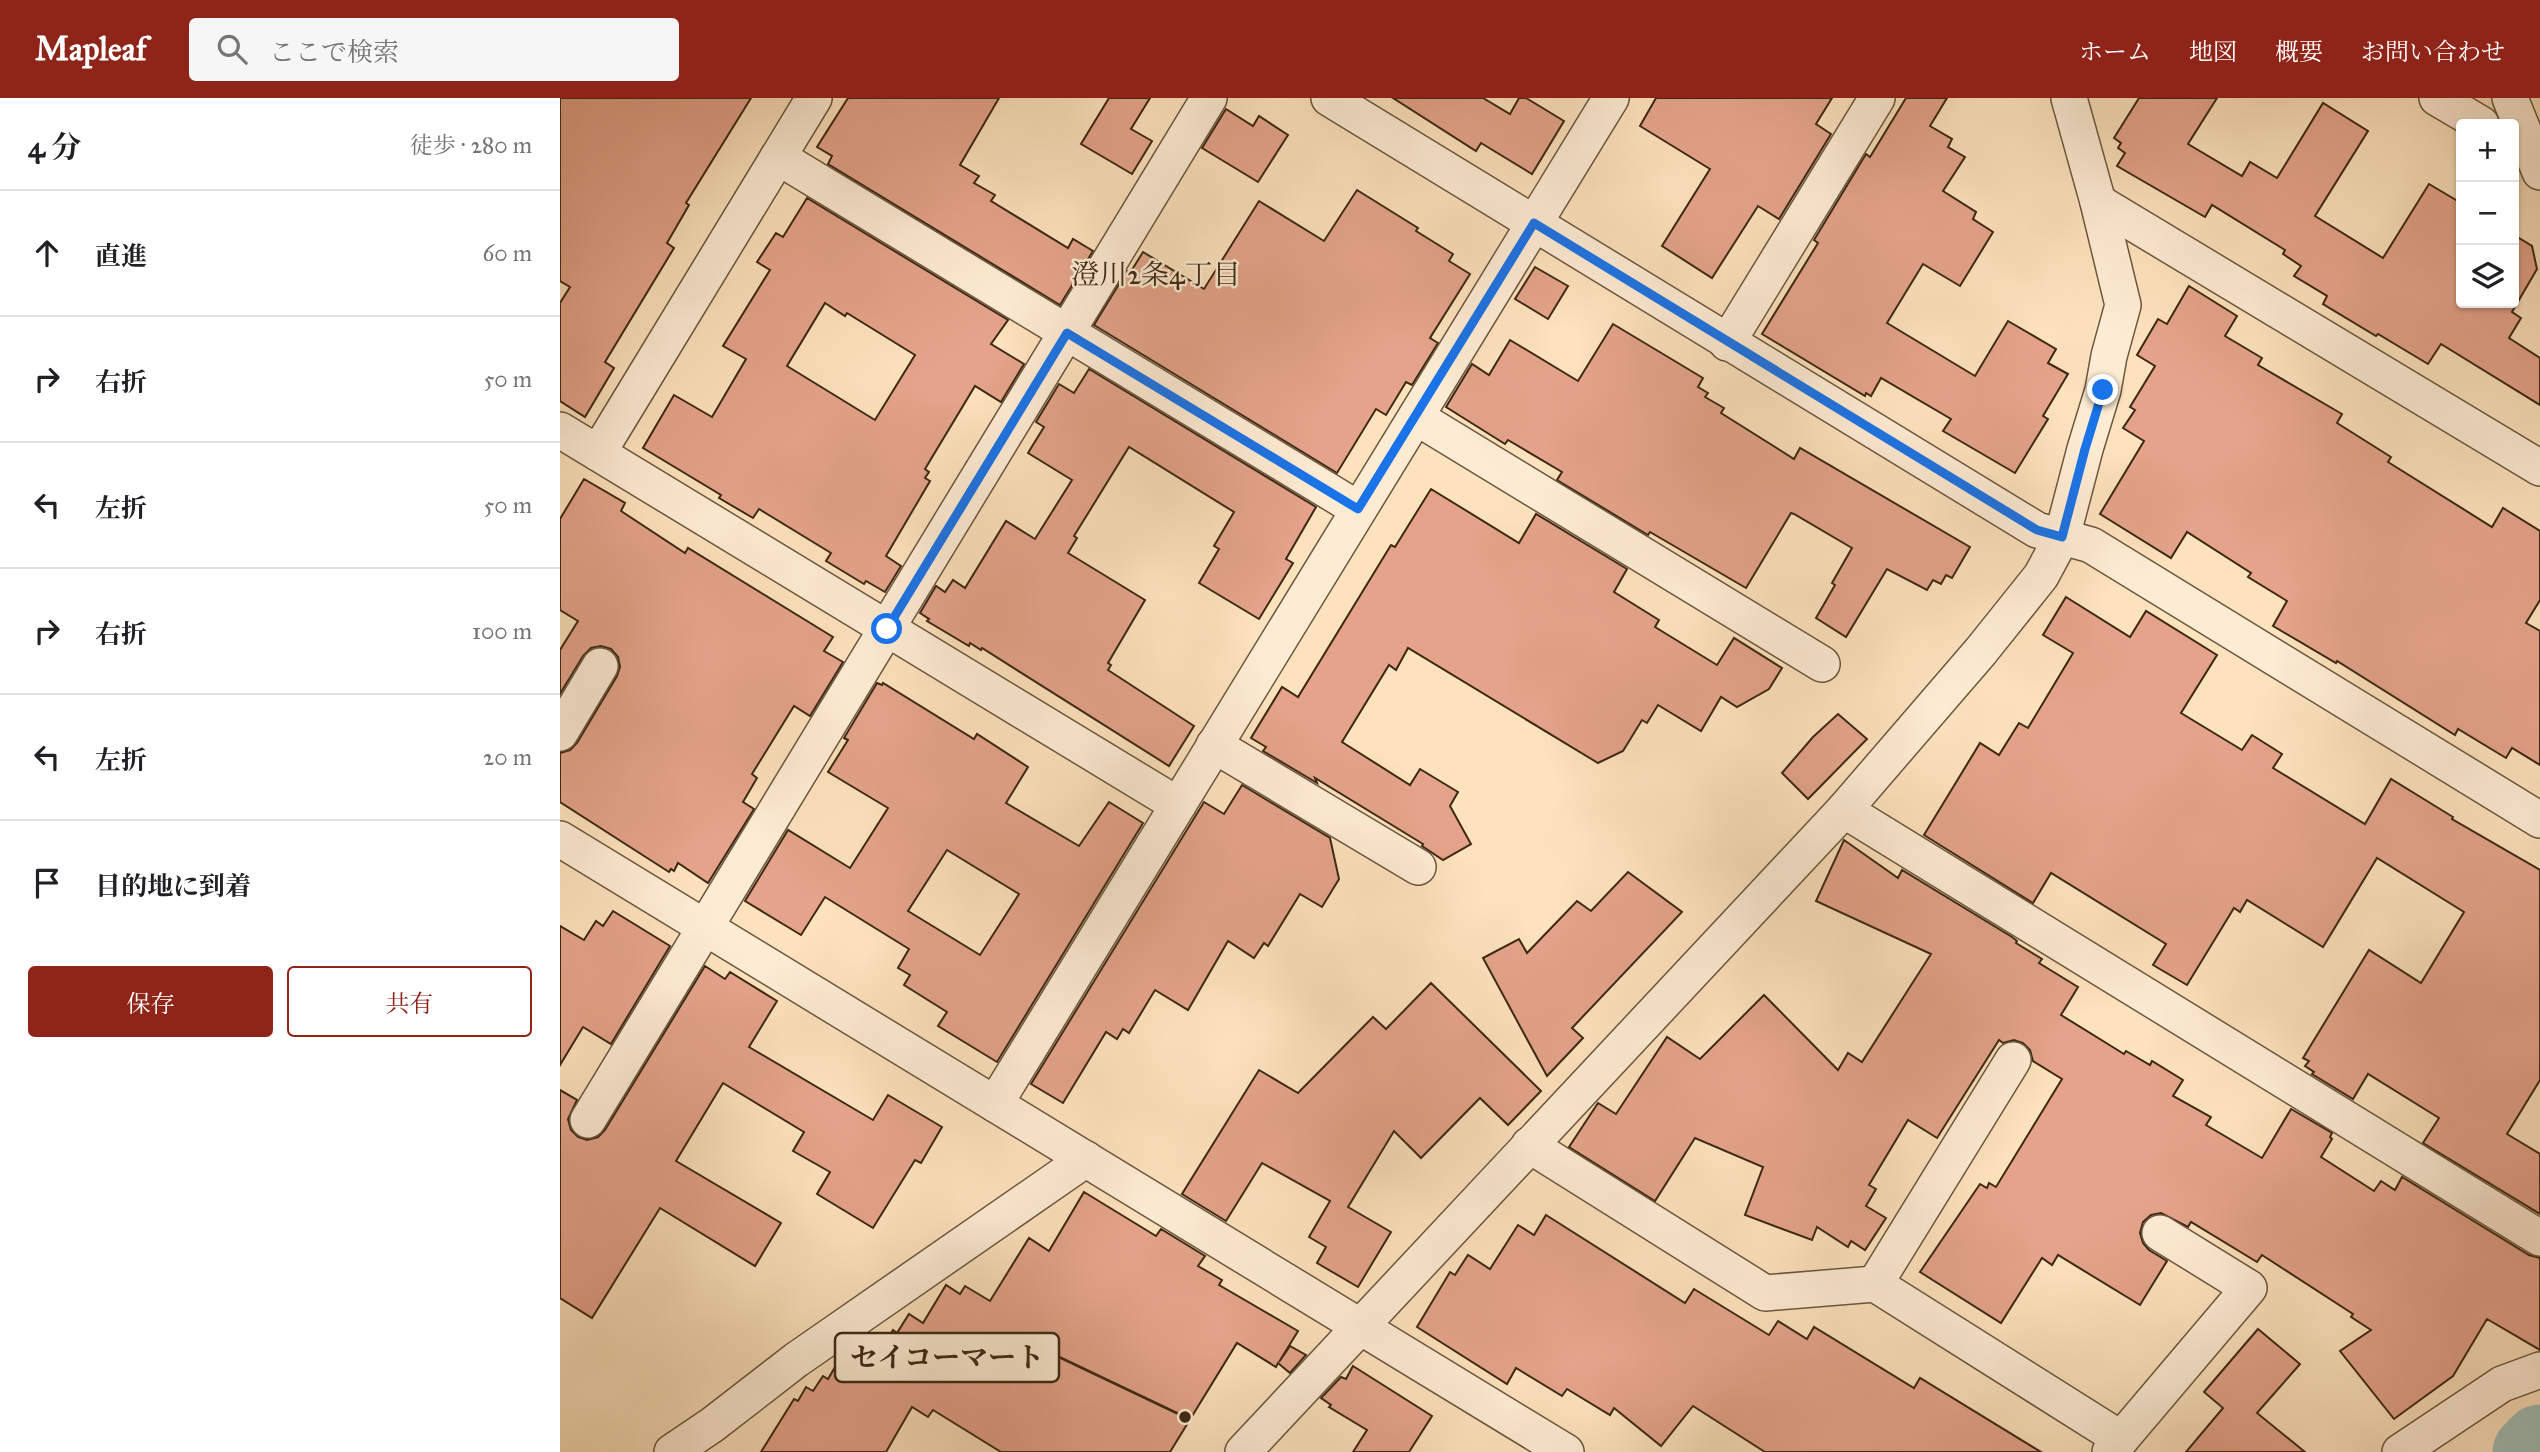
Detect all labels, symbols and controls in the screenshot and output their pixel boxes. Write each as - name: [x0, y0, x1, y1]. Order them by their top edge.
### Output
- search box: [189, 18, 679, 81]
- text: Mapleaf: [35, 29, 147, 69]
- icon: search: [213, 30, 251, 68]
- text: ここで検索: [269, 36, 399, 68]
- text: ホーム: [2079, 37, 2151, 67]
- text: 地図: [2189, 37, 2237, 67]
- text: 概要: [2275, 37, 2323, 67]
- text: お問い合わせ: [2361, 37, 2505, 67]
- map controls: [2456, 119, 2519, 308]
- button: +: [2456, 119, 2519, 182]
- text: 4 分: [28, 129, 81, 165]
- text: 徒歩 · 280 m: [410, 131, 532, 159]
- button: −: [2456, 182, 2519, 245]
- icon: ahead: [28, 234, 66, 272]
- text: 60 m: [483, 239, 532, 267]
- text: 直進: [95, 240, 147, 272]
- button: layers: [2456, 245, 2519, 308]
- district label: 澄川2条4丁目: [1071, 257, 1241, 292]
- icon: right: [28, 360, 66, 398]
- text: 50 m: [484, 365, 532, 393]
- text: 右折: [95, 366, 147, 398]
- route end: [2087, 374, 2118, 405]
- icon: left: [28, 486, 66, 524]
- text: 50 m: [484, 491, 532, 519]
- text: 左折: [95, 492, 147, 524]
- icon: right: [28, 612, 66, 650]
- route start: [871, 613, 902, 644]
- text: 100 m: [472, 617, 532, 645]
- text: 右折: [95, 618, 147, 650]
- icon: left: [28, 738, 66, 776]
- text: 20 m: [483, 743, 532, 771]
- text: 左折: [95, 744, 147, 776]
- icon: arrive: [28, 864, 66, 902]
- text: 目的地に到着: [95, 870, 251, 902]
- button: 保存: [28, 966, 273, 1037]
- button: 共有: [287, 966, 532, 1037]
- callout: セイコーマート: [835, 1333, 1059, 1382]
- text: セイコーマート: [850, 1340, 1044, 1375]

